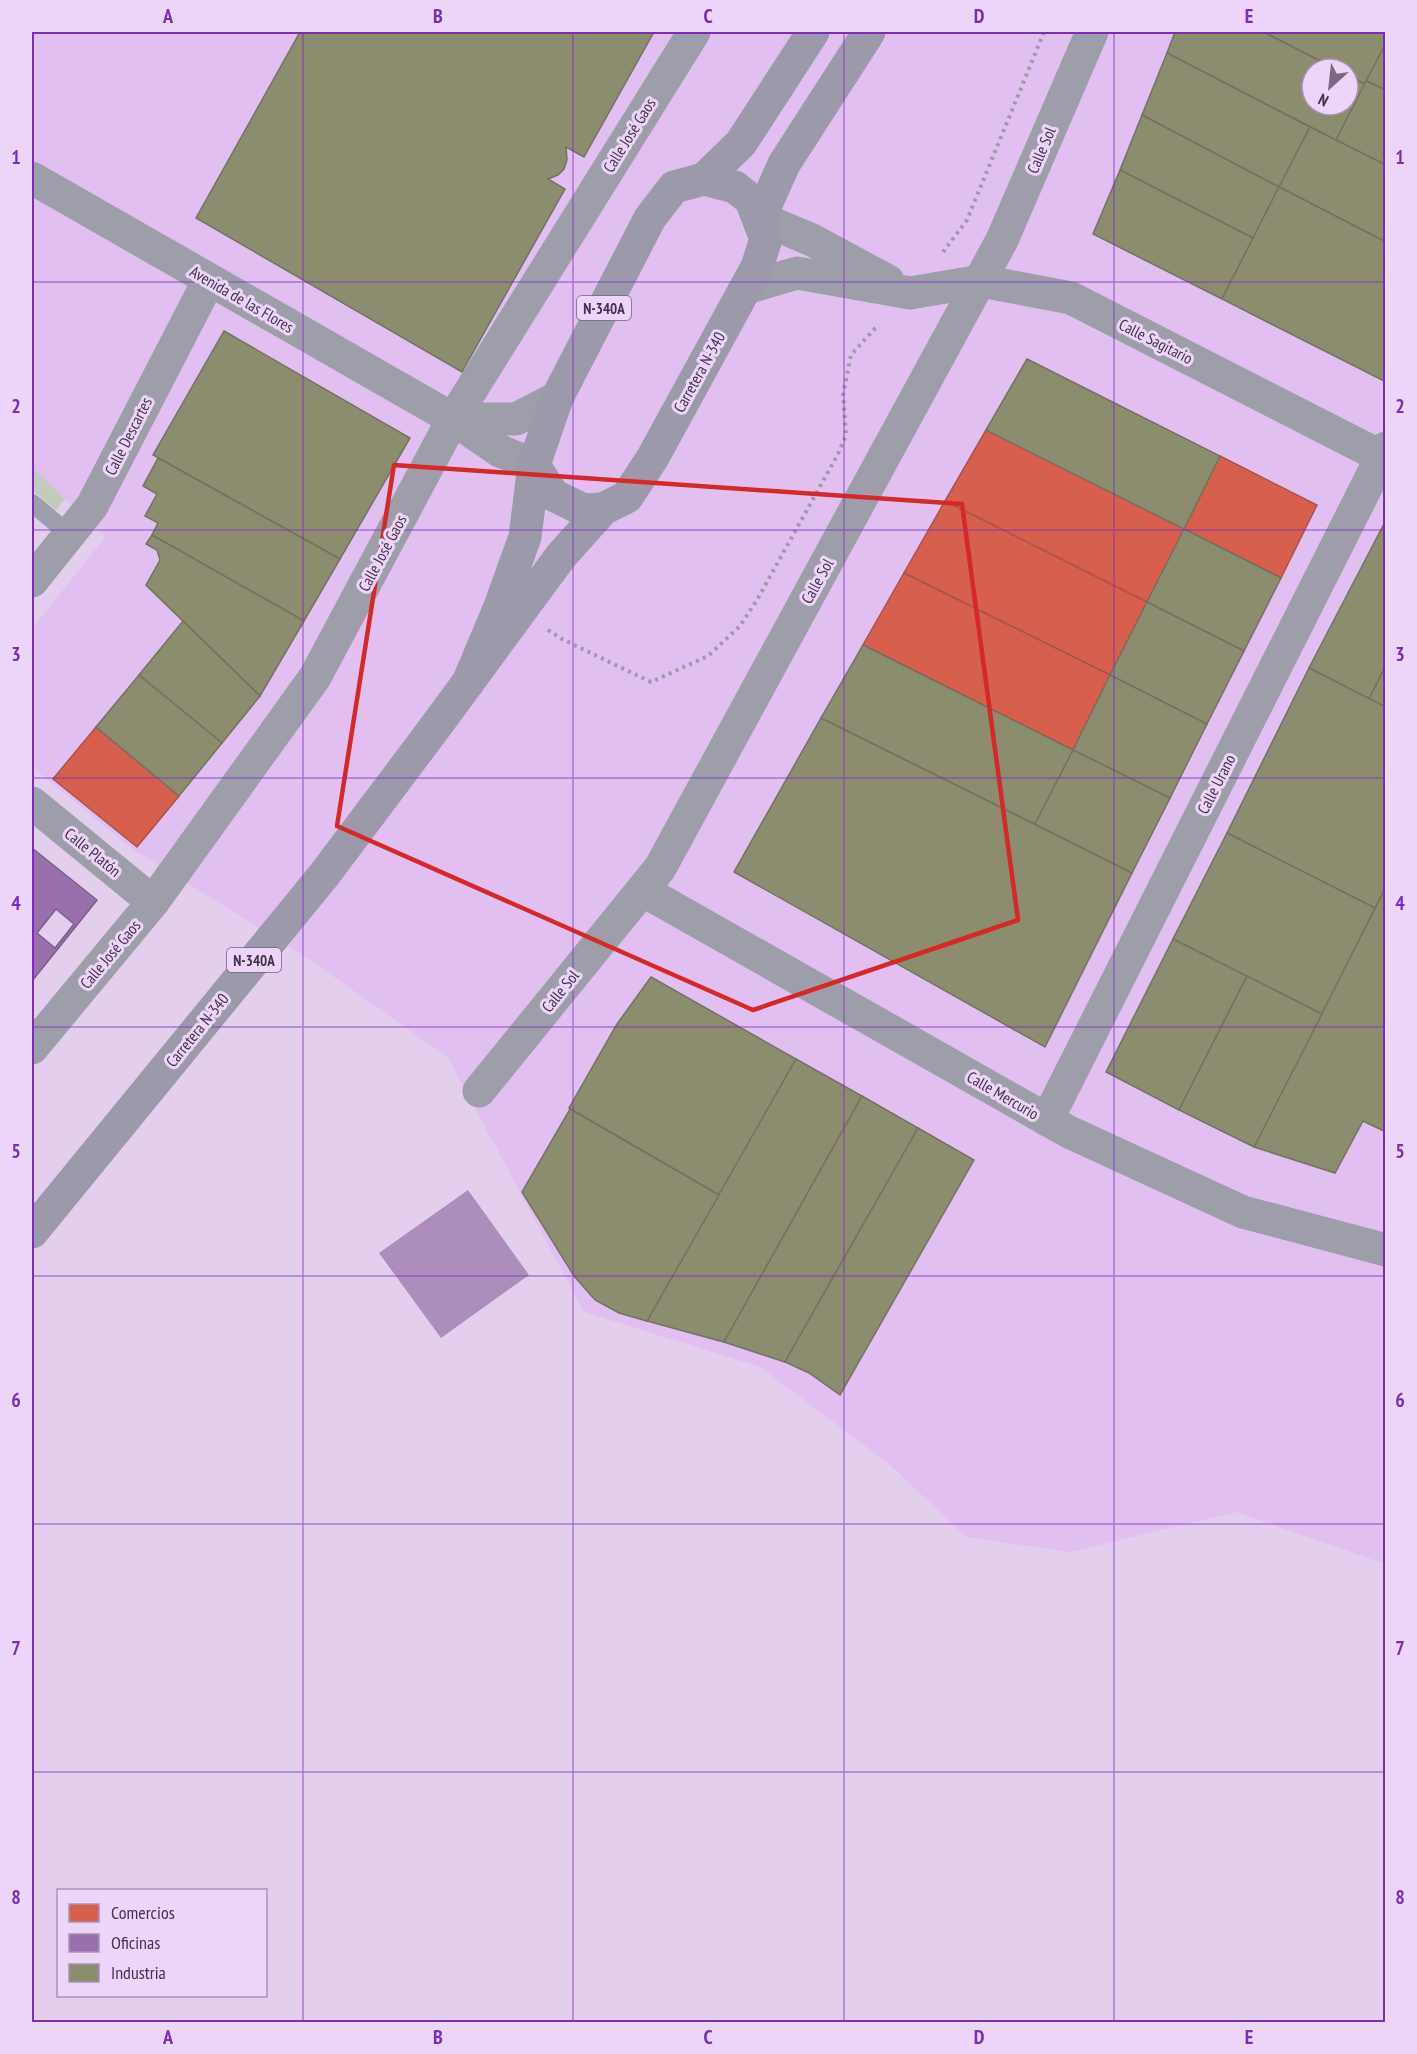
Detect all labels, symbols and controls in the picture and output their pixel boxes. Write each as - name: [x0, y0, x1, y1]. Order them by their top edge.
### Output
- text: A: [162, 3, 174, 29]
- text: B: [433, 3, 443, 29]
- text: C: [703, 3, 713, 29]
- text: D: [974, 3, 985, 29]
- text: E: [1245, 3, 1253, 29]
- north arrow: [1300, 57, 1360, 117]
- text: N: [1315, 89, 1332, 111]
- street label: Calle José Gaos: [598, 94, 660, 176]
- street label: Calle Sol: [1022, 124, 1060, 176]
- text: 1: [11, 144, 21, 170]
- text: 1: [1395, 144, 1405, 170]
- street label: Avenida de las Flores: [187, 261, 297, 337]
- road number: N-340A: [577, 296, 631, 320]
- street label: Calle Sagitario: [1116, 314, 1196, 368]
- street label: Carretera N-340: [669, 328, 729, 416]
- text: 2: [11, 393, 21, 419]
- text: 2: [1395, 393, 1405, 419]
- street label: Calle Descartes: [100, 394, 156, 478]
- street label: Calle José Gaos: [354, 511, 410, 595]
- street label: Calle Sol: [797, 555, 838, 607]
- text: 3: [11, 641, 21, 667]
- text: 3: [1395, 641, 1405, 667]
- street label: Calle Urano: [1193, 751, 1239, 817]
- street label: Calle Platón: [61, 823, 125, 881]
- text: 4: [11, 890, 21, 916]
- text: 4: [1395, 890, 1405, 916]
- street label: Calle José Gaos: [75, 915, 145, 993]
- road number: N-340A: [227, 948, 281, 972]
- street label: Calle Sol: [537, 966, 583, 1016]
- street label: Carretera N-340: [161, 989, 233, 1071]
- street label: Calle Mercurio: [964, 1066, 1043, 1124]
- text: 5: [11, 1138, 21, 1164]
- text: 5: [1395, 1138, 1405, 1164]
- text: 6: [11, 1387, 21, 1413]
- text: 6: [1395, 1387, 1405, 1413]
- text: 7: [11, 1635, 21, 1661]
- text: 7: [1395, 1635, 1405, 1661]
- text: 8: [11, 1884, 21, 1910]
- text: 8: [1395, 1884, 1405, 1910]
- legend: [57, 1889, 267, 1997]
- text: Comercios: [111, 1901, 175, 1924]
- text: Oficinas: [111, 1931, 160, 1954]
- text: Industria: [111, 1961, 166, 1984]
- text: A: [162, 2024, 174, 2050]
- text: B: [433, 2024, 443, 2050]
- text: C: [703, 2024, 713, 2050]
- text: D: [974, 2024, 985, 2050]
- text: E: [1245, 2024, 1253, 2050]

